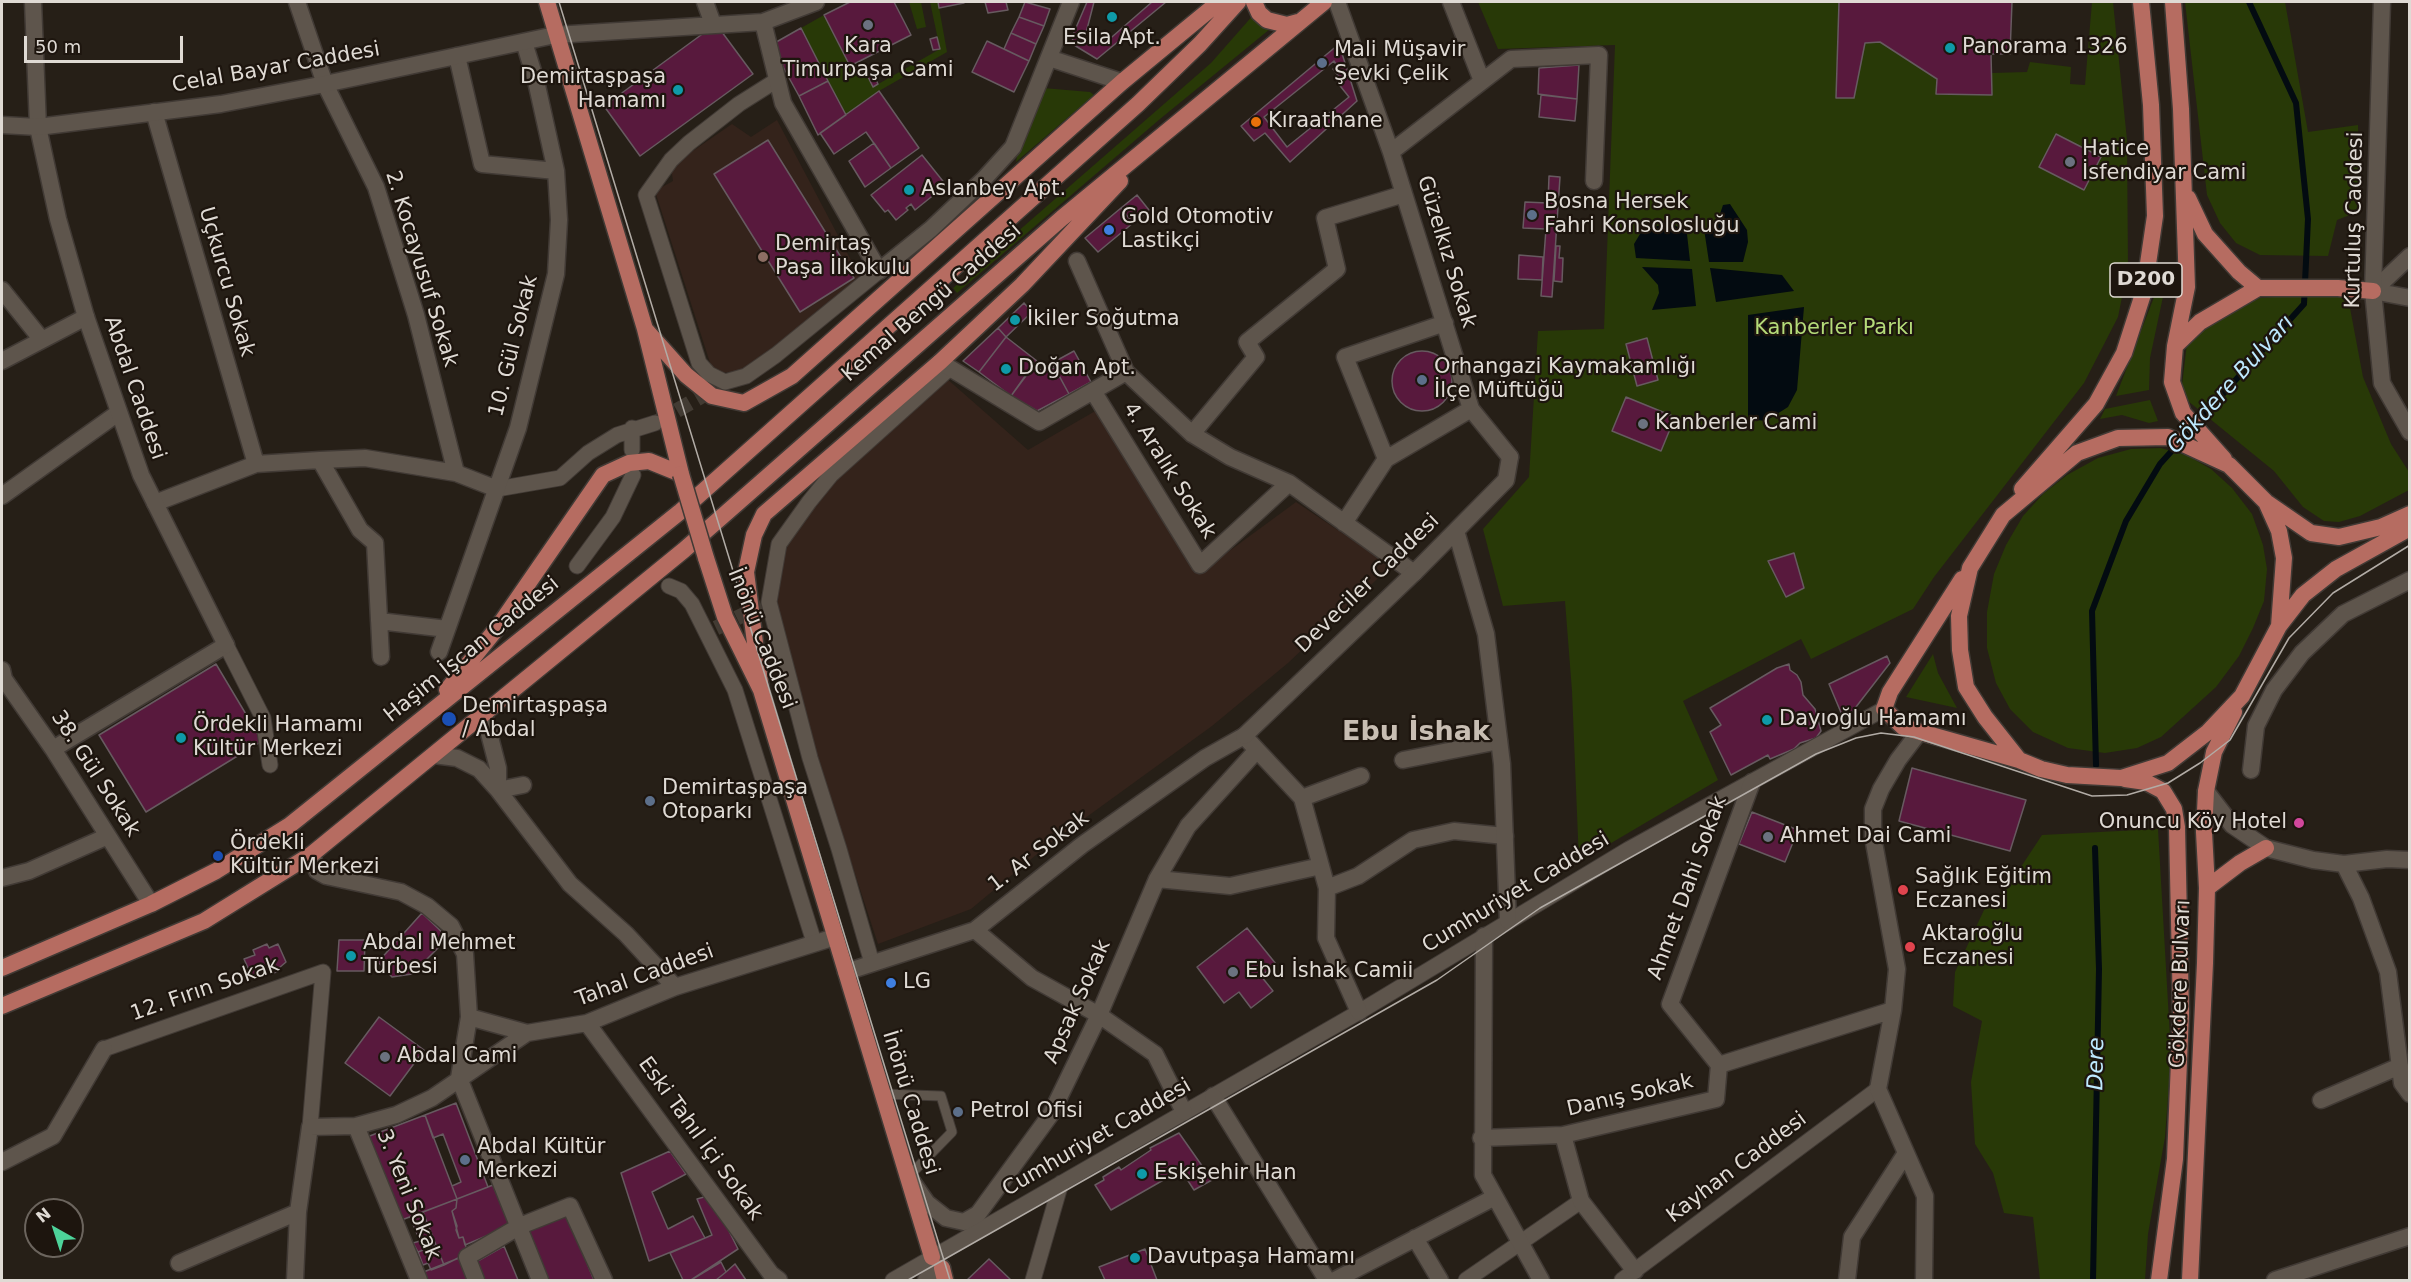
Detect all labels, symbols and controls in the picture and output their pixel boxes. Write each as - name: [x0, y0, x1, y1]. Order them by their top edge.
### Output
- marker: Esila Apt.: [1105, 10, 1119, 24]
- marker: Kara Timurpaşa Cami: [861, 18, 875, 32]
- scale bar: [27, 24, 186, 62]
- place label: Esila Apt.: [1063, 26, 1161, 52]
- place label: Kara Timurpaşa Cami: [783, 34, 953, 84]
- place label: Panorama 1326: [1962, 35, 2128, 61]
- text: 50 m: [35, 36, 81, 57]
- street label: Celal Bayar Caddesi: [170, 37, 382, 99]
- place label: Mali Müşavir Şevki Çelik: [1334, 38, 1465, 88]
- marker: Panorama 1326: [1943, 41, 1957, 55]
- marker: Mali Müşavir Şevki Çelik: [1315, 56, 1329, 70]
- place label: Demirtaşpaşa Hamamı: [520, 65, 666, 115]
- marker: Demirtaşpaşa Hamamı: [671, 83, 685, 97]
- place label: Kıraathane: [1268, 109, 1383, 135]
- marker: Kıraathane: [1249, 115, 1263, 129]
- street label: Kurtuluş Caddesi: [2341, 131, 2369, 309]
- place label: Hatice İsfendiyar Cami: [2082, 137, 2246, 187]
- marker: Hatice İsfendiyar Cami: [2063, 155, 2077, 169]
- street label: 2. Kocayusuf Sokak: [379, 168, 463, 370]
- street label: Güzelkız Sokak: [1411, 173, 1481, 331]
- place label: Aslanbey Apt.: [921, 177, 1066, 203]
- marker: Aslanbey Apt.: [902, 183, 916, 197]
- place label: Bosna Hersek Fahri Konsolosluğu: [1544, 190, 1740, 240]
- street label: Uçkurcu Sokak: [193, 204, 259, 360]
- place label: Gold Otomotiv Lastikçi: [1121, 205, 1273, 255]
- marker: Bosna Hersek Fahri Konsolosluğu: [1525, 208, 1539, 222]
- street label: Kemal Bengü Caddesi: [837, 218, 1027, 388]
- marker: Gold Otomotiv Lastikçi: [1102, 223, 1116, 237]
- place label: Demirtaş Paşa İlkokulu: [775, 232, 910, 282]
- marker: Demirtaş Paşa İlkokulu: [756, 250, 770, 264]
- road number: D200: [2110, 263, 2182, 297]
- street label: 10. Gül Sokak: [484, 273, 544, 419]
- place label: İkiler Soğutma: [1027, 307, 1180, 333]
- water label: Gökdere Bulvarı: [2162, 310, 2300, 460]
- street label: Abdal Caddesi: [98, 313, 170, 463]
- marker: İkiler Soğutma: [1008, 313, 1022, 327]
- park label: Kanberler Parkı: [1754, 316, 1914, 342]
- place label: Orhangazi Kaymakamlığı İlçe Müftüğü: [1434, 355, 1696, 405]
- place label: Doğan Apt.: [1018, 356, 1136, 382]
- marker: Doğan Apt.: [999, 362, 1013, 376]
- marker: Orhangazi Kaymakamlığı İlçe Müftüğü: [1415, 373, 1429, 387]
- street label: 4. Aralık Sokak: [1117, 398, 1221, 544]
- place label: Kanberler Cami: [1655, 411, 1817, 437]
- marker: Kanberler Cami: [1636, 417, 1650, 431]
- street label: Deveciler Caddesi: [1291, 509, 1445, 659]
- street label: İnönü Caddesi: [721, 565, 801, 713]
- street label: Haşim İşcan Caddesi: [379, 572, 565, 728]
- place label: Demirtaşpaşa / Abdal: [462, 694, 608, 744]
- street label: 38. Gül Sokak: [45, 706, 145, 842]
- place label: Dayıoğlu Hamamı: [1779, 707, 1967, 733]
- marker: Demirtaşpaşa / Abdal: [440, 710, 458, 728]
- place label: Ördekli Hamamı Kültür Merkezi: [193, 713, 363, 763]
- marker: Dayıoğlu Hamamı: [1760, 713, 1774, 727]
- district label: Ebu İshak: [1342, 717, 1490, 749]
- marker: Ördekli Hamamı Kültür Merkezi: [174, 731, 188, 745]
- place label: Demirtaşpaşa Otoparkı: [662, 776, 808, 826]
- street label: Ahmet Dahi Sokak: [1643, 793, 1733, 983]
- marker: Demirtaşpaşa Otoparkı: [643, 794, 657, 808]
- street label: 1. Ar Sokak: [984, 806, 1094, 898]
- place label: Onuncu Köy Hotel: [2099, 810, 2287, 836]
- marker: Onuncu Köy Hotel: [2292, 816, 2306, 830]
- place label: Ahmet Dai Cami: [1780, 824, 1951, 850]
- street label: Cumhuriyet Caddesi: [1418, 827, 1614, 959]
- marker: Ahmet Dai Cami: [1761, 830, 1775, 844]
- place label: Ördekli Kültür Merkezi: [230, 831, 380, 881]
- marker: Ördekli Kültür Merkezi: [211, 849, 225, 863]
- place label: Sağlık Eğitim Eczanesi: [1915, 865, 2052, 915]
- marker: Sağlık Eğitim Eczanesi: [1896, 883, 1910, 897]
- street label: Gökdere Bulvarı: [2165, 899, 2197, 1069]
- place label: Aktaroğlu Eczanesi: [1922, 922, 2023, 972]
- place label: Abdal Mehmet Türbesi: [363, 931, 515, 981]
- street label: Apsak Sokak: [1039, 936, 1117, 1068]
- street label: Tahal Caddesi: [573, 939, 717, 1013]
- marker: Aktaroğlu Eczanesi: [1903, 940, 1917, 954]
- marker: Abdal Mehmet Türbesi: [344, 949, 358, 963]
- street label: 12. Fırın Sokak: [127, 953, 283, 1027]
- place label: Ebu İshak Camii: [1245, 959, 1413, 985]
- marker: Ebu İshak Camii: [1226, 965, 1240, 979]
- place label: LG: [903, 970, 931, 996]
- marker: LG: [884, 976, 898, 990]
- street label: İnönü Caddesi: [876, 1028, 944, 1178]
- water label: Dere: [2083, 1037, 2111, 1091]
- place label: Abdal Cami: [397, 1044, 517, 1070]
- marker: Abdal Cami: [378, 1050, 392, 1064]
- street label: Eski Tahıl İçi Sokak: [632, 1052, 768, 1226]
- street label: Danış Sokak: [1564, 1069, 1696, 1123]
- street label: Cumhuriyet Caddesi: [998, 1074, 1196, 1202]
- place label: Petrol Ofisi: [970, 1099, 1083, 1125]
- marker: Petrol Ofisi: [951, 1105, 965, 1119]
- street label: Kayhan Caddesi: [1662, 1107, 1812, 1229]
- street label: 3. Yeni Sokak: [370, 1126, 446, 1264]
- place label: Abdal Kültür Merkezi: [477, 1135, 605, 1185]
- marker: Abdal Kültür Merkezi: [458, 1153, 472, 1167]
- place label: Eskişehir Han: [1154, 1161, 1296, 1187]
- marker: Eskişehir Han: [1135, 1167, 1149, 1181]
- north arrow: [24, 1198, 84, 1258]
- text: N: [32, 1204, 55, 1227]
- place label: Davutpaşa Hamamı: [1147, 1245, 1355, 1271]
- marker: Davutpaşa Hamamı: [1128, 1251, 1142, 1265]

